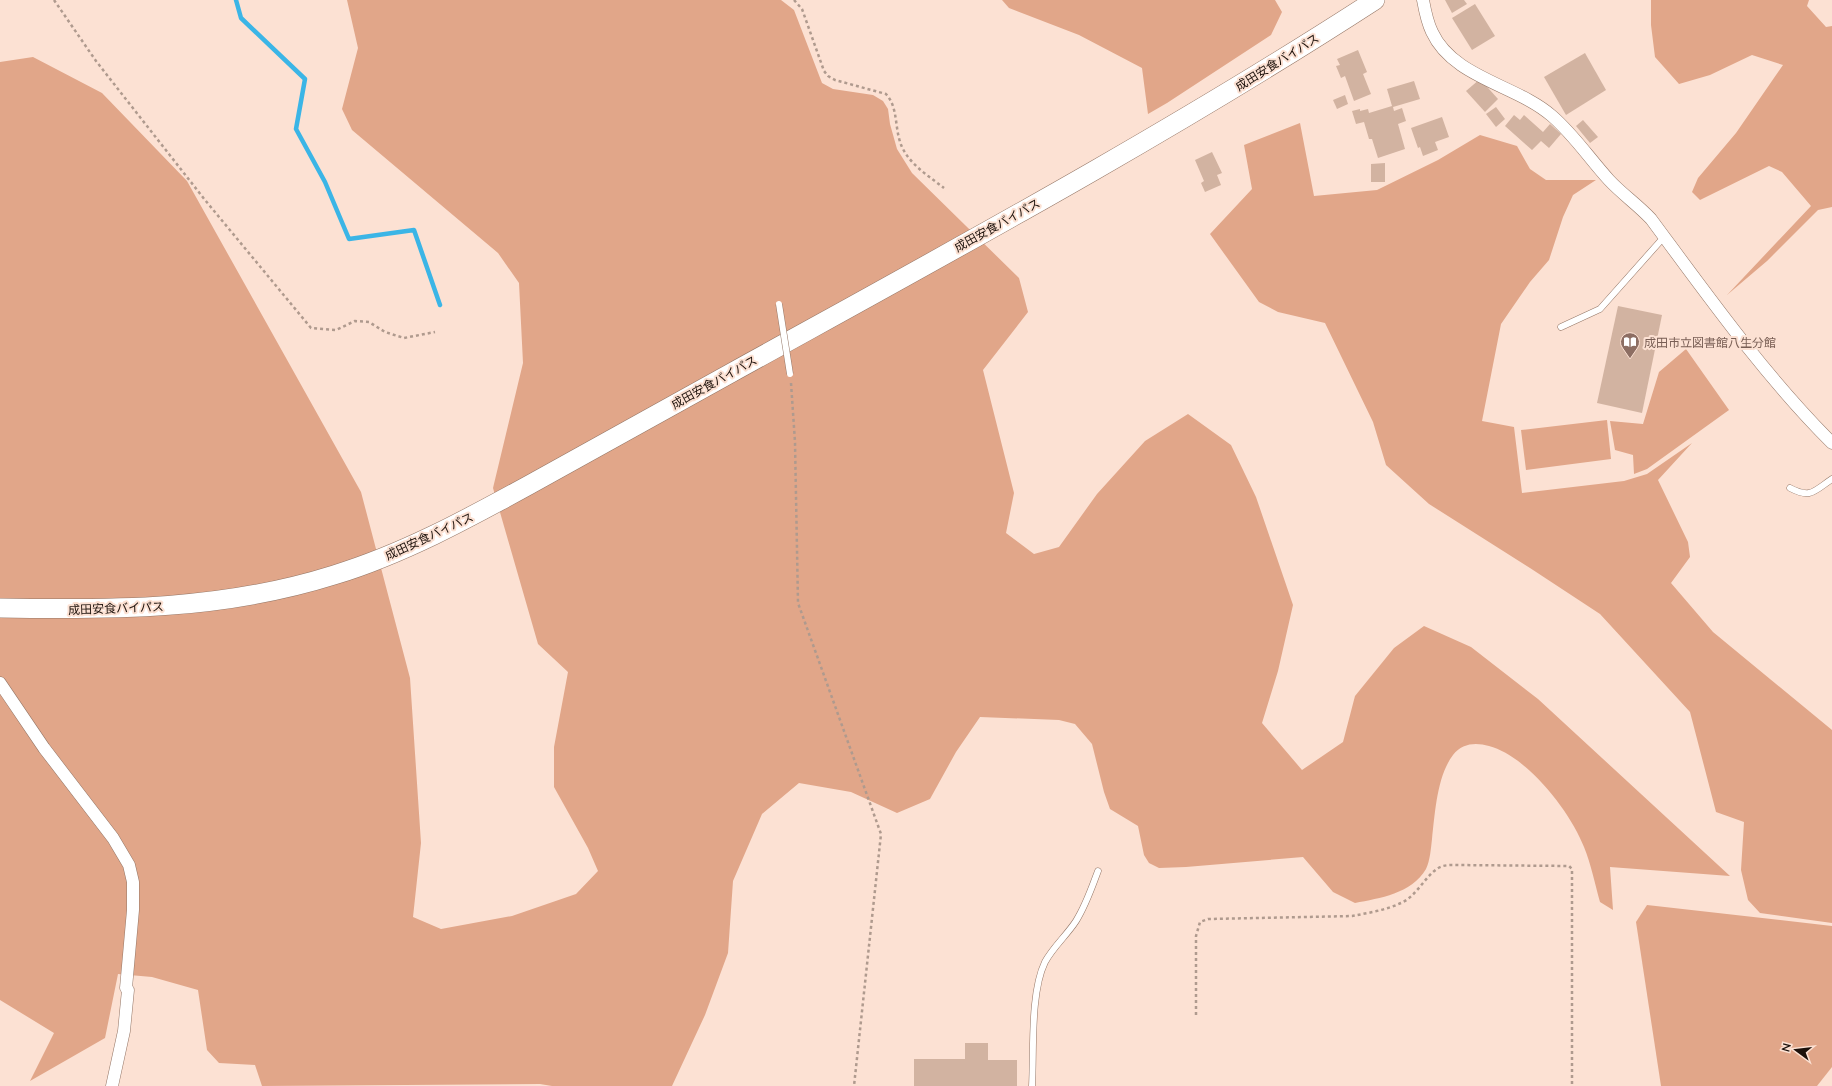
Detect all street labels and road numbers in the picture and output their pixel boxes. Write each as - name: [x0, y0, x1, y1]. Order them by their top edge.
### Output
- street label: 成田安食バイパス: [1232, 30, 1322, 94]
- street label: 成田安食バイパス: [951, 195, 1043, 255]
- street label: 成田安食バイパス: [668, 352, 760, 412]
- street label: 成田安食バイパス: [382, 509, 476, 563]
- street label: 成田安食バイパス: [68, 599, 164, 617]

